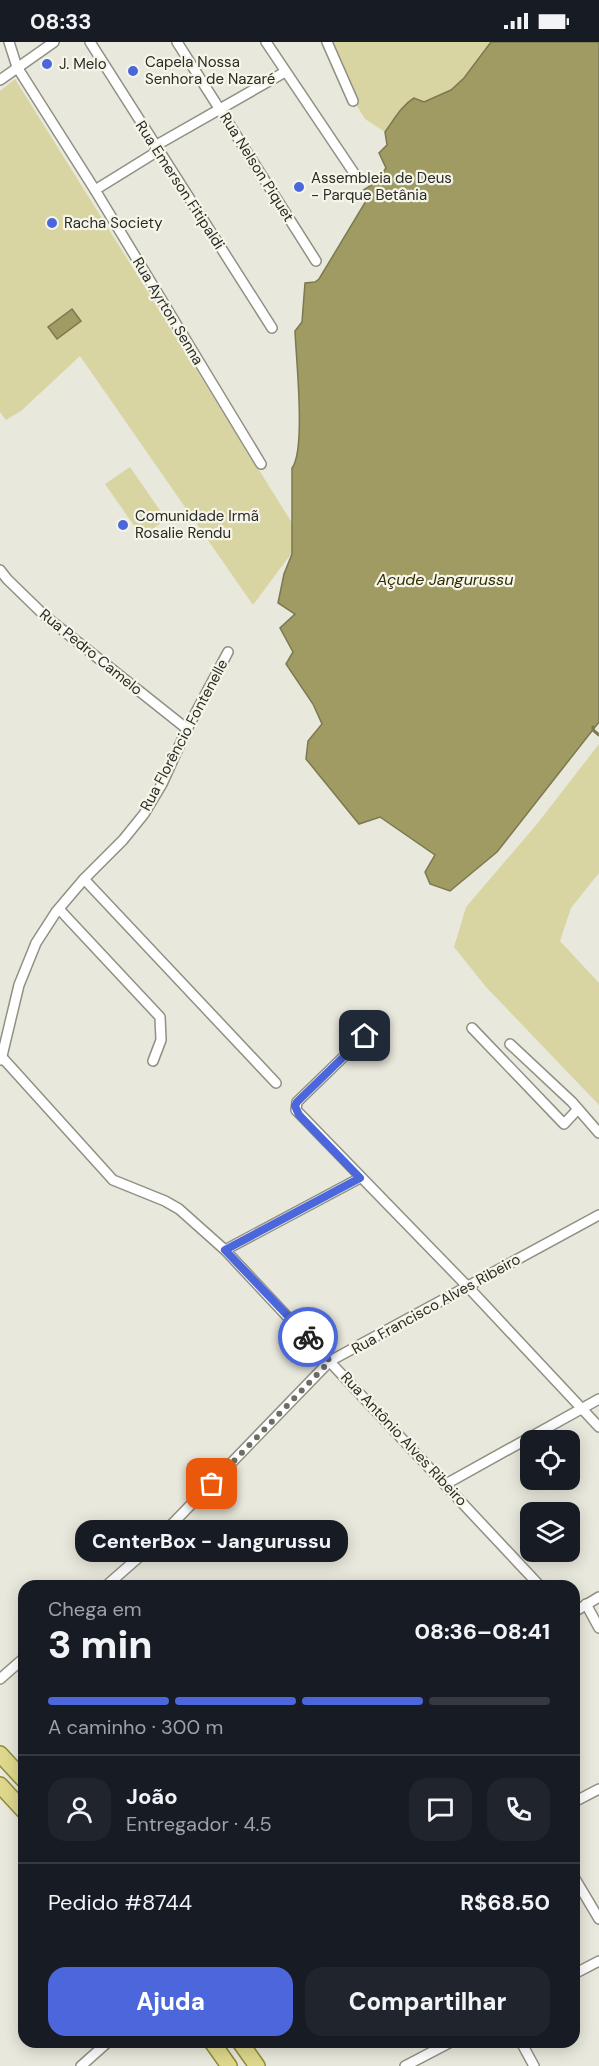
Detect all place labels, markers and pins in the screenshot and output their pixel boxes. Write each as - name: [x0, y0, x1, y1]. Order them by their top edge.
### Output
- place label: Capela Nossa Senhora de Nazaré: [145, 52, 275, 89]
- place label: J. Melo: [59, 54, 107, 74]
- marker: J. Melo: [40, 57, 54, 71]
- marker: Capela Nossa Senhora de Nazaré: [126, 64, 140, 78]
- place label: Assembleia de Deus - Parque Betânia: [311, 168, 452, 205]
- marker: Assembleia de Deus - Parque Betânia: [292, 180, 306, 194]
- place label: Racha Society: [64, 213, 163, 233]
- marker: Racha Society: [45, 216, 59, 230]
- place label: Comunidade Irmã Rosalie Rendu: [135, 506, 259, 543]
- marker: Comunidade Irmã Rosalie Rendu: [116, 518, 130, 532]
- pin: [339, 1010, 390, 1061]
- pin: [186, 1458, 237, 1509]
- callout: CenterBox - Jangurussu: [76, 1520, 348, 1562]

